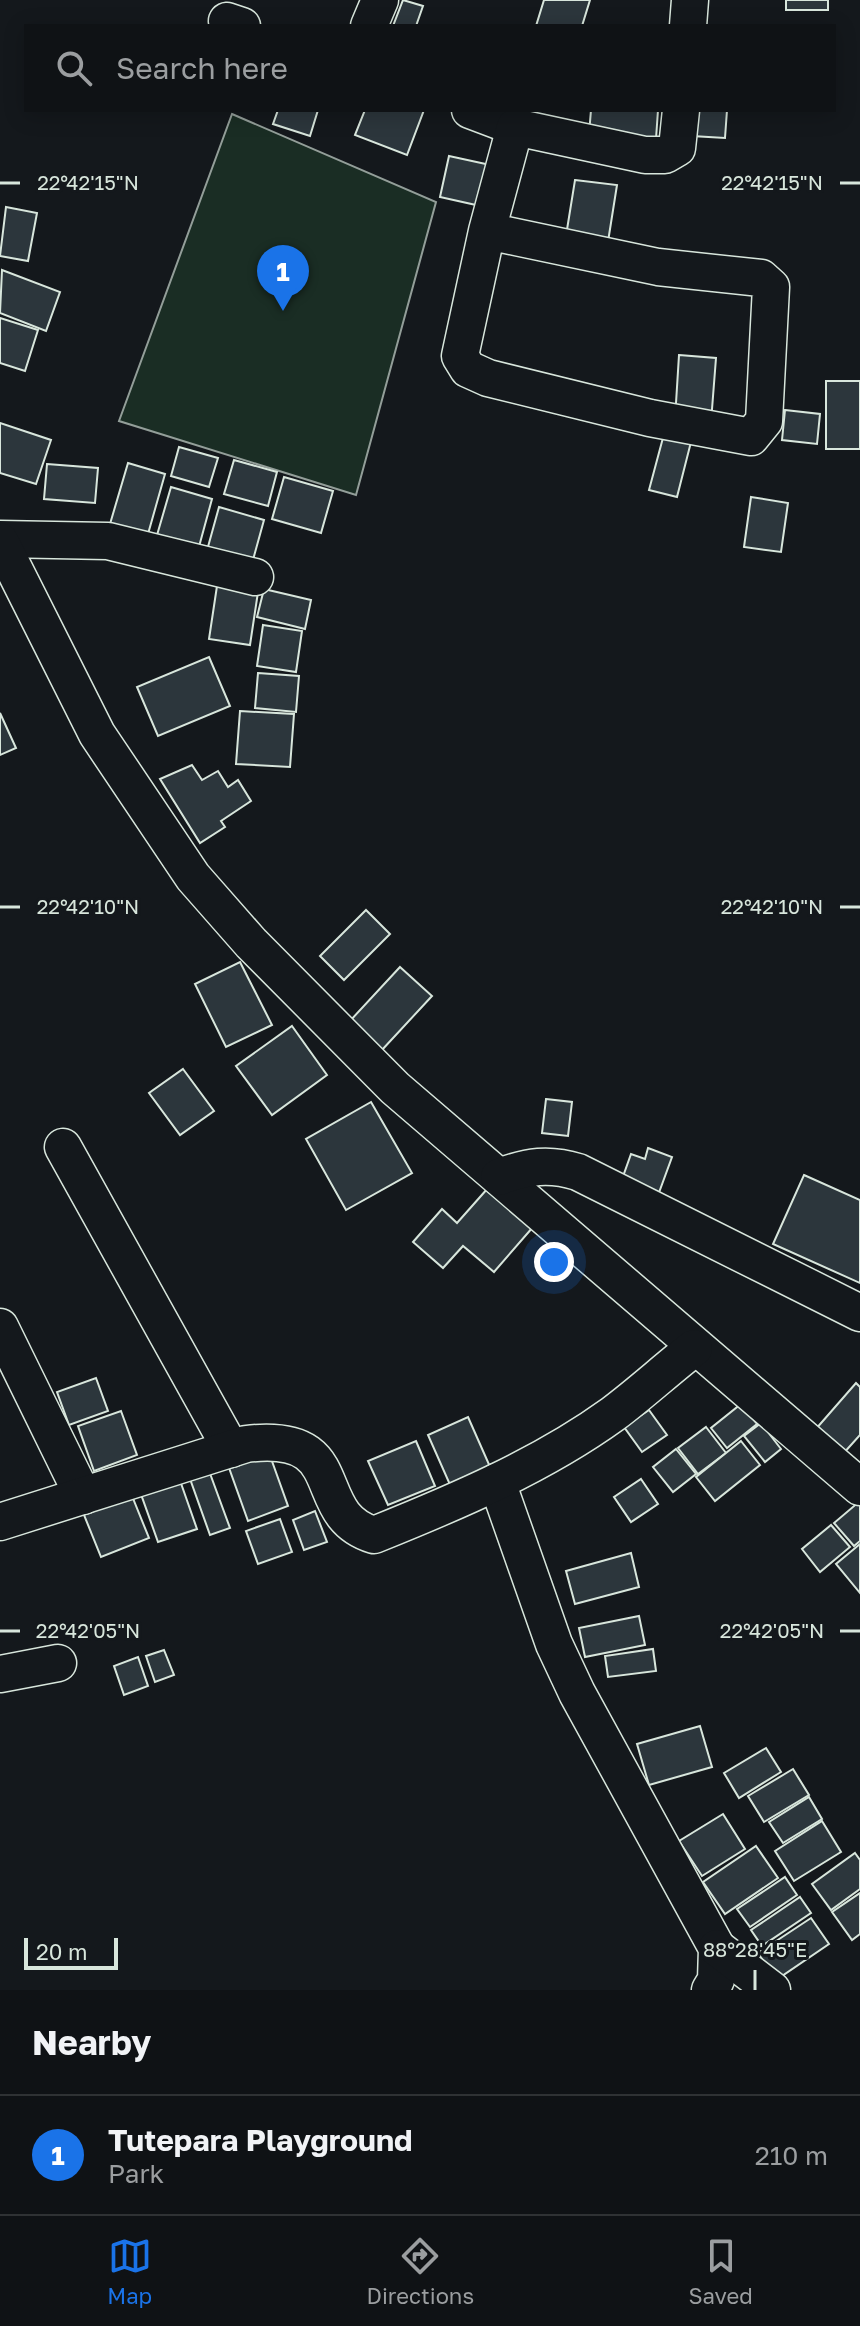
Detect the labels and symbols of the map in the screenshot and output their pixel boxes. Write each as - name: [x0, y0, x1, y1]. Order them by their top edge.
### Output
- text: 22°42'15"N: [37, 170, 139, 194]
- text: 22°42'15"N: [721, 170, 823, 194]
- pin: 1: [257, 245, 309, 311]
- text: 22°42'10"N: [37, 894, 139, 918]
- text: 22°42'10"N: [721, 894, 823, 918]
- your location: [534, 1242, 574, 1282]
- text: 22°42'05"N: [36, 1618, 140, 1642]
- text: 22°42'05"N: [720, 1618, 824, 1642]
- scale bar: [24, 1934, 118, 1970]
- text: 88°28'45"E: [703, 1937, 807, 1961]

